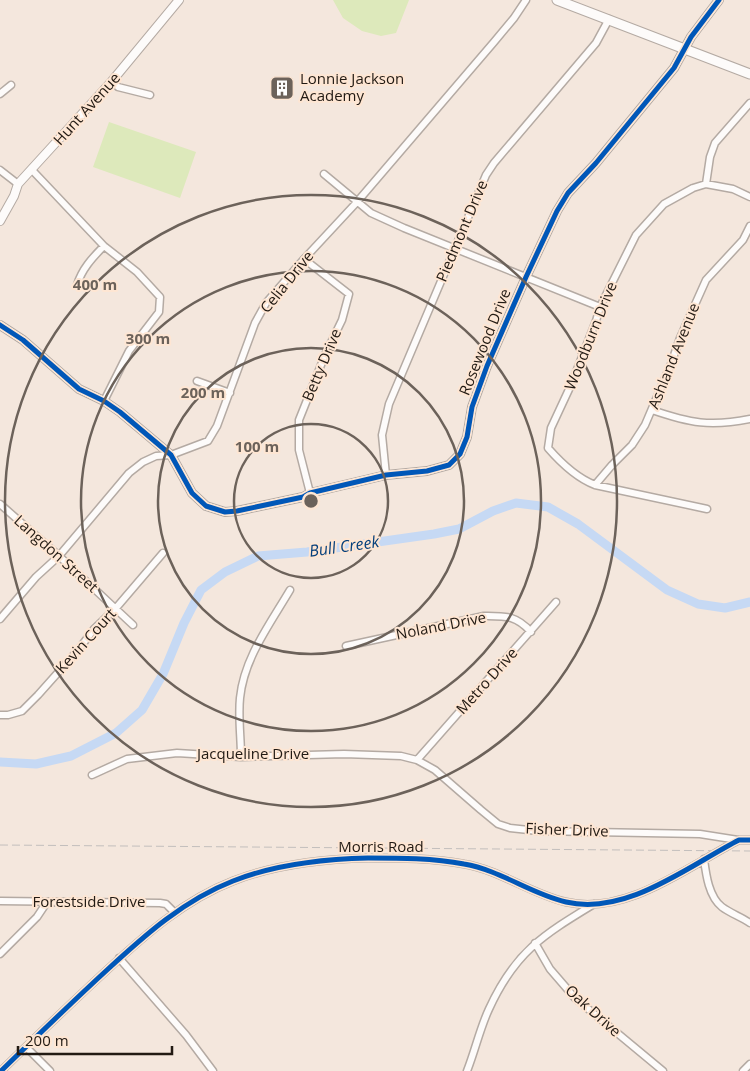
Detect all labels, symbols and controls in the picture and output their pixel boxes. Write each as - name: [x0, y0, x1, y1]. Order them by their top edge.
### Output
- street label: Hunt Avenue: [48, 68, 124, 149]
- place label: Lonnie Jackson Academy: [300, 68, 404, 105]
- building icon: Lonnie Jackson Academy: [269, 75, 295, 101]
- street label: Piedmont Drive: [431, 177, 491, 284]
- street label: Celia Drive: [255, 246, 317, 317]
- text: 400 m: [73, 274, 117, 294]
- street label: Woodburn Drive: [559, 278, 621, 393]
- street label: Rosewood Drive: [454, 285, 515, 398]
- street label: Ashland Avenue: [643, 300, 703, 412]
- street label: Betty Drive: [297, 325, 345, 404]
- text: 300 m: [126, 328, 170, 348]
- text: 200 m: [181, 382, 225, 402]
- text: 100 m: [235, 436, 279, 456]
- centre of rings: [302, 492, 320, 510]
- street label: Langdon Street: [10, 510, 103, 596]
- water label: Bull Creek: [308, 530, 382, 562]
- street label: Kevin Court: [51, 603, 120, 677]
- street label: Noland Drive: [394, 606, 488, 644]
- street label: Metro Drive: [451, 643, 521, 718]
- street label: Jacqueline Drive: [195, 743, 309, 763]
- street label: Fisher Drive: [525, 818, 609, 840]
- street label: Morris Road: [338, 836, 424, 856]
- street label: Forestside Drive: [33, 891, 145, 911]
- street label: Oak Drive: [562, 980, 626, 1041]
- scale bar: [18, 1024, 171, 1056]
- text: 200 m: [25, 1030, 69, 1050]

